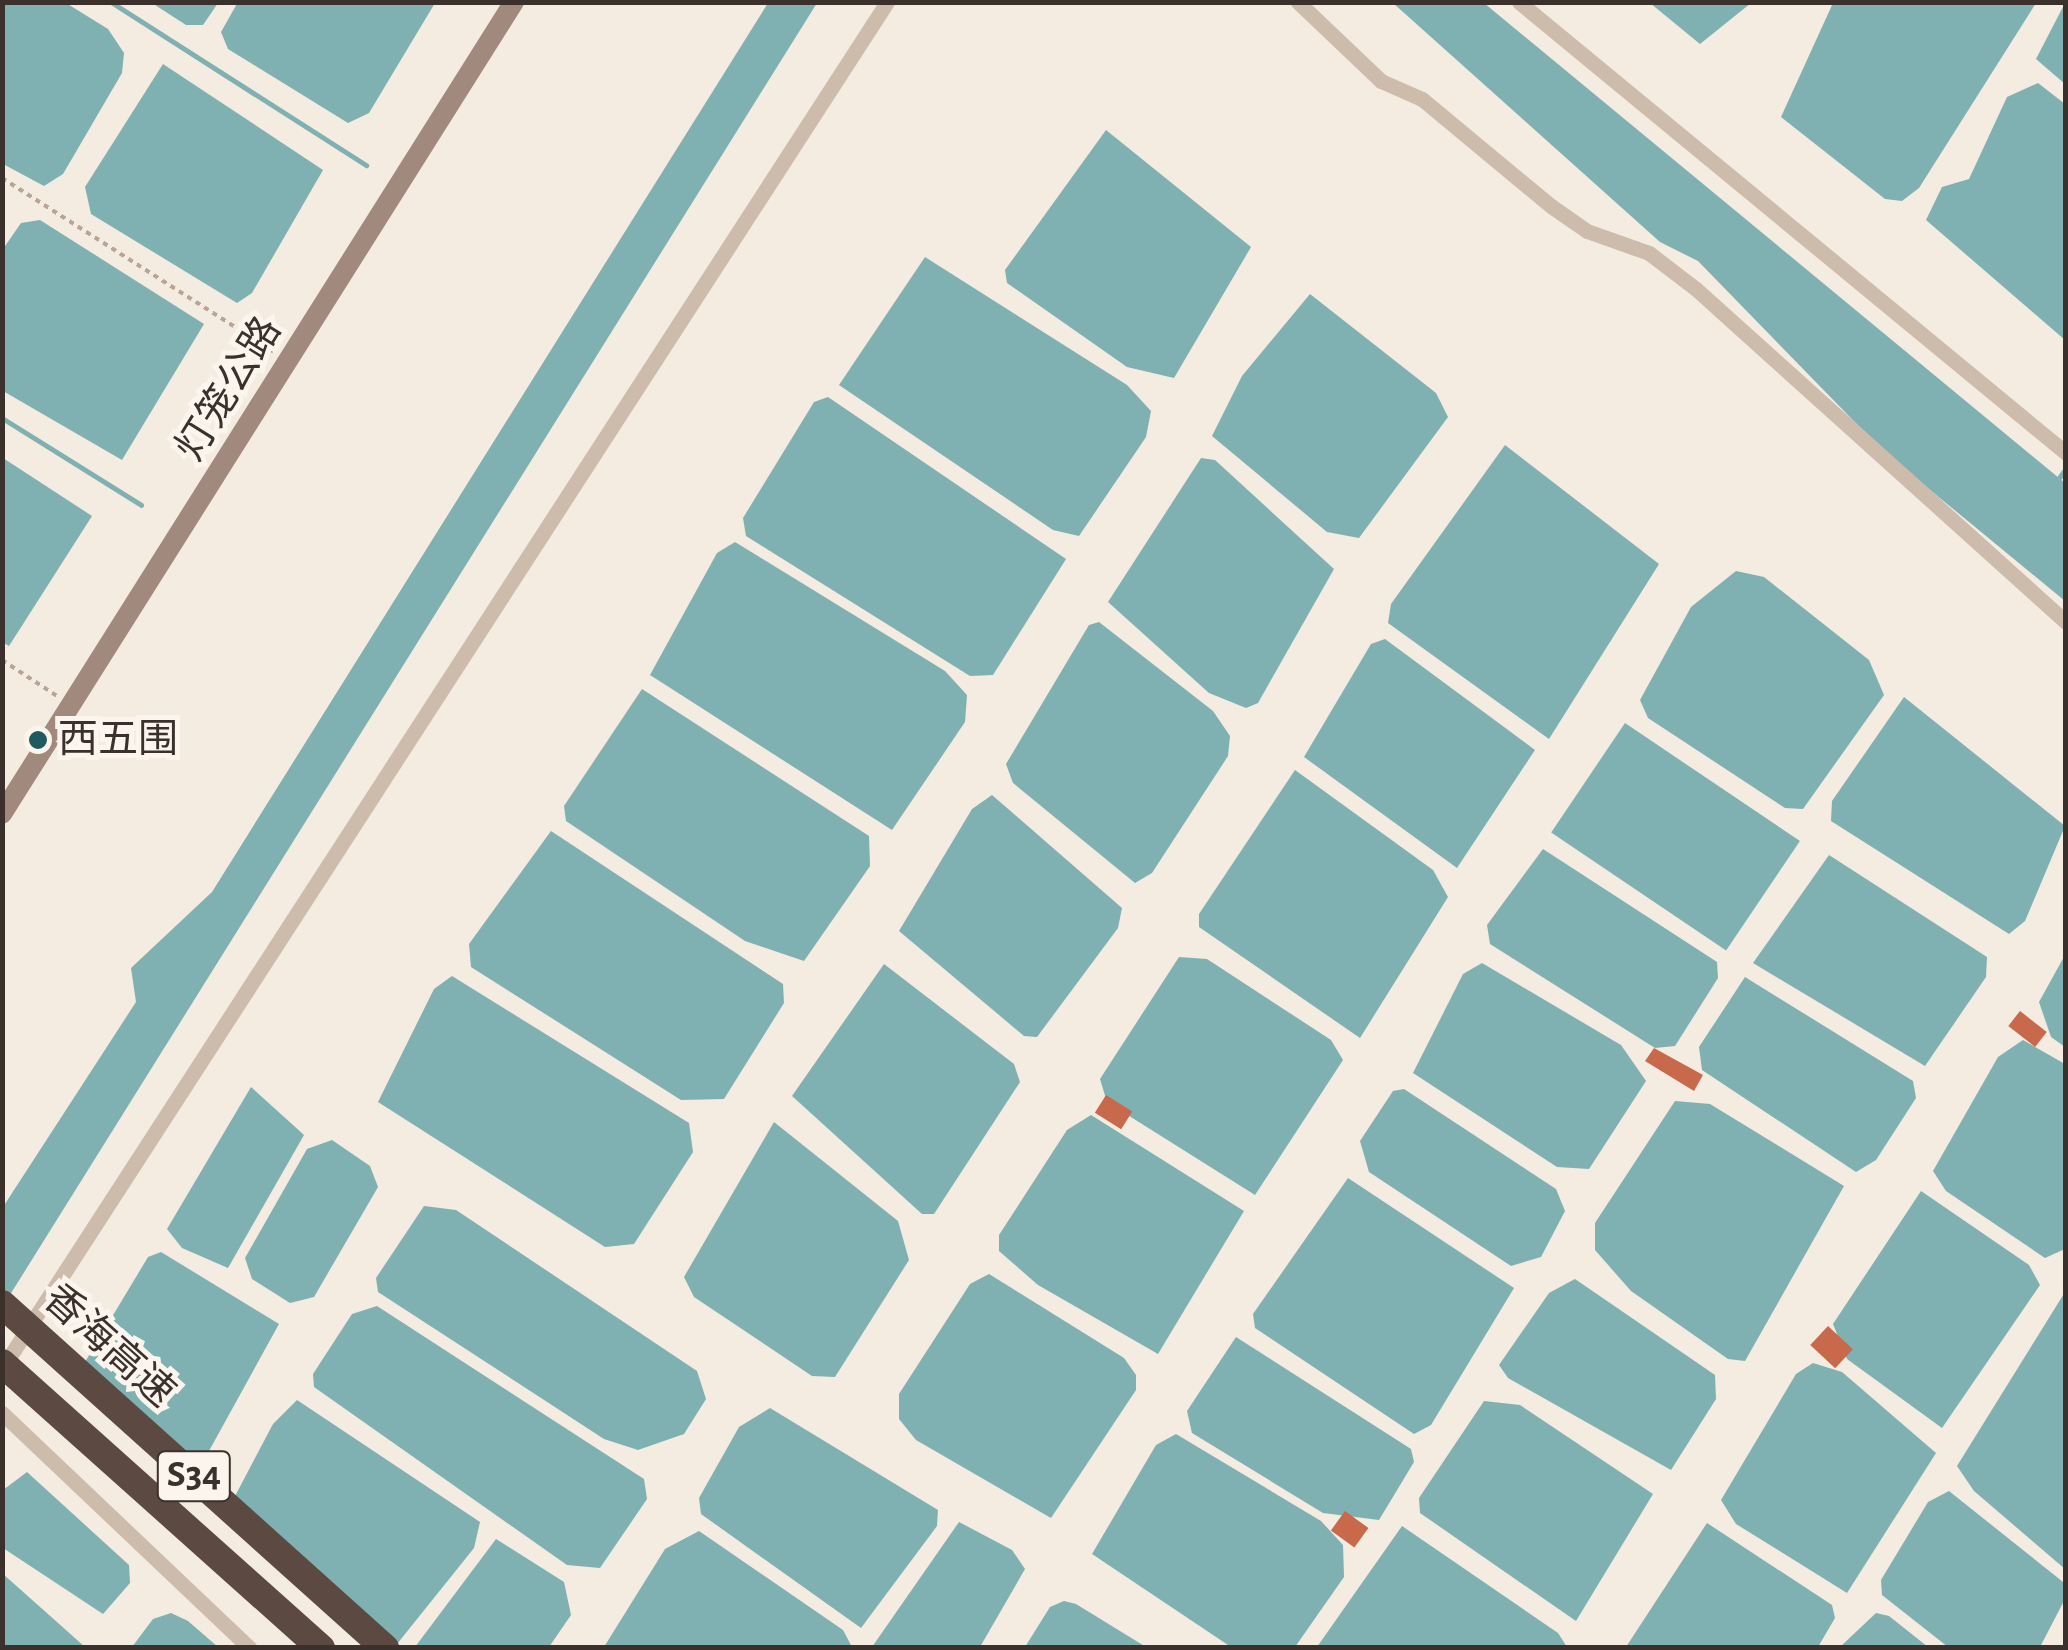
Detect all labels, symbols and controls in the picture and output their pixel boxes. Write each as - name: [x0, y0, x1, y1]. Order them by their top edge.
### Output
- street label: 灯笼公路: [166, 308, 292, 470]
- place label: 西五围: [58, 716, 178, 764]
- marker: 西五围: [27, 729, 49, 751]
- street label: 香海高速: [33, 1275, 185, 1417]
- road number: S34: [156, 1443, 232, 1509]

